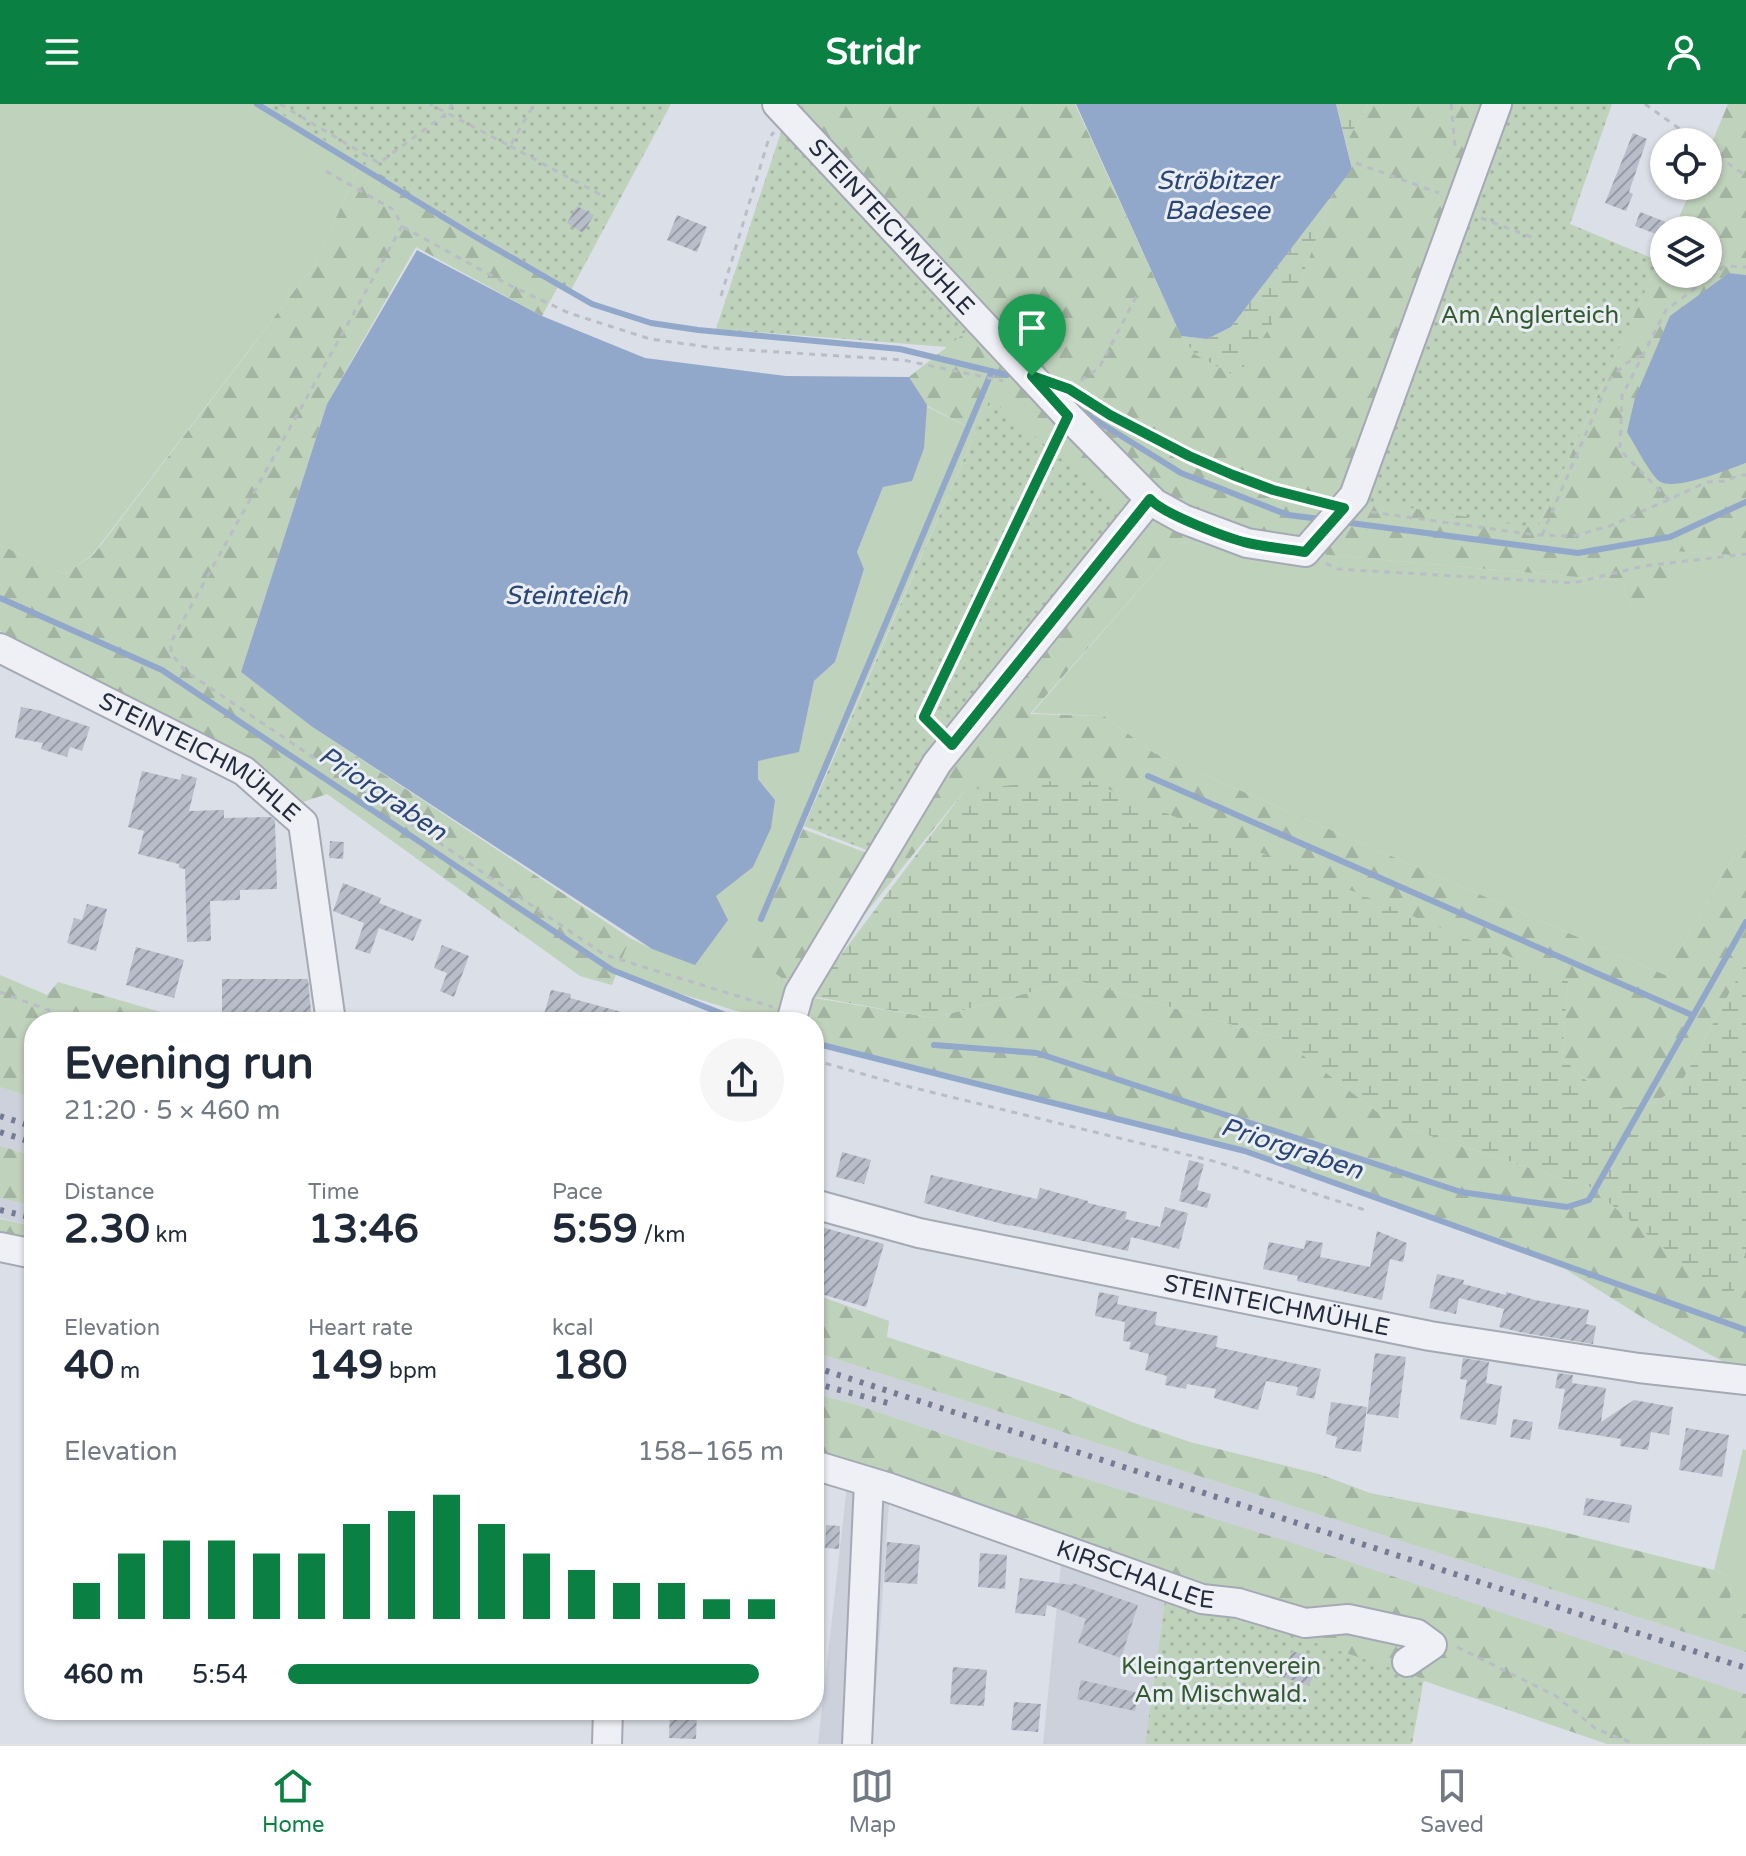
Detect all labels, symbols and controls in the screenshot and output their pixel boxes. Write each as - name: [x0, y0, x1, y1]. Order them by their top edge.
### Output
- icon: menu: [40, 30, 84, 74]
- icon: person: [1662, 30, 1706, 74]
- text: Stridr: [826, 31, 920, 74]
- map controls: [1650, 128, 1722, 288]
- button: locate: [1650, 128, 1722, 200]
- street label: STEINTEICHMÜHLE: [802, 133, 980, 321]
- water label: Ströbitzer Badesee: [1156, 165, 1281, 226]
- button: layers: [1650, 216, 1722, 288]
- pin: [998, 294, 1066, 376]
- park label: Am Anglerteich: [1441, 301, 1619, 330]
- icon: arrive: [1010, 306, 1054, 350]
- water label: Steinteich: [505, 580, 628, 611]
- street label: STEINTEICHMÜHLE: [94, 686, 306, 828]
- water label: Priorgraben: [313, 739, 453, 848]
- text: Evening run: [64, 1038, 313, 1091]
- button: share: [700, 1038, 784, 1122]
- text: 21:20 · 5 × 460 m: [64, 1095, 280, 1126]
- water label: Priorgraben: [1217, 1111, 1368, 1186]
- text: Distance: [64, 1179, 155, 1205]
- text: Time: [308, 1179, 359, 1205]
- text: Pace: [552, 1179, 603, 1205]
- text: 2.30: [64, 1205, 150, 1253]
- text: 13:46: [308, 1205, 419, 1253]
- text: 5:59: [552, 1205, 638, 1253]
- text: km: [150, 1222, 188, 1248]
- text: /km: [638, 1222, 685, 1248]
- street label: STEINTEICHMÜHLE: [1161, 1269, 1392, 1343]
- text: Elevation: [64, 1315, 160, 1341]
- text: Heart rate: [308, 1315, 413, 1341]
- text: kcal: [552, 1315, 593, 1341]
- text: 40: [64, 1341, 114, 1389]
- text: 149: [308, 1341, 383, 1389]
- text: 180: [552, 1341, 627, 1389]
- text: m: [114, 1358, 140, 1384]
- text: bpm: [383, 1358, 437, 1384]
- text: Elevation: [64, 1436, 178, 1467]
- text: 158–165 m: [638, 1436, 784, 1467]
- street label: KIRSCHALLEE: [1052, 1534, 1216, 1615]
- park label: Kleingartenverein Am Mischwald.: [1121, 1652, 1321, 1709]
- text: 460 m: [64, 1659, 144, 1690]
- text: 5:54: [192, 1659, 248, 1690]
- tab: Home: [262, 1764, 324, 1838]
- tab: Map: [849, 1764, 896, 1838]
- tab: Saved: [1420, 1764, 1484, 1838]

